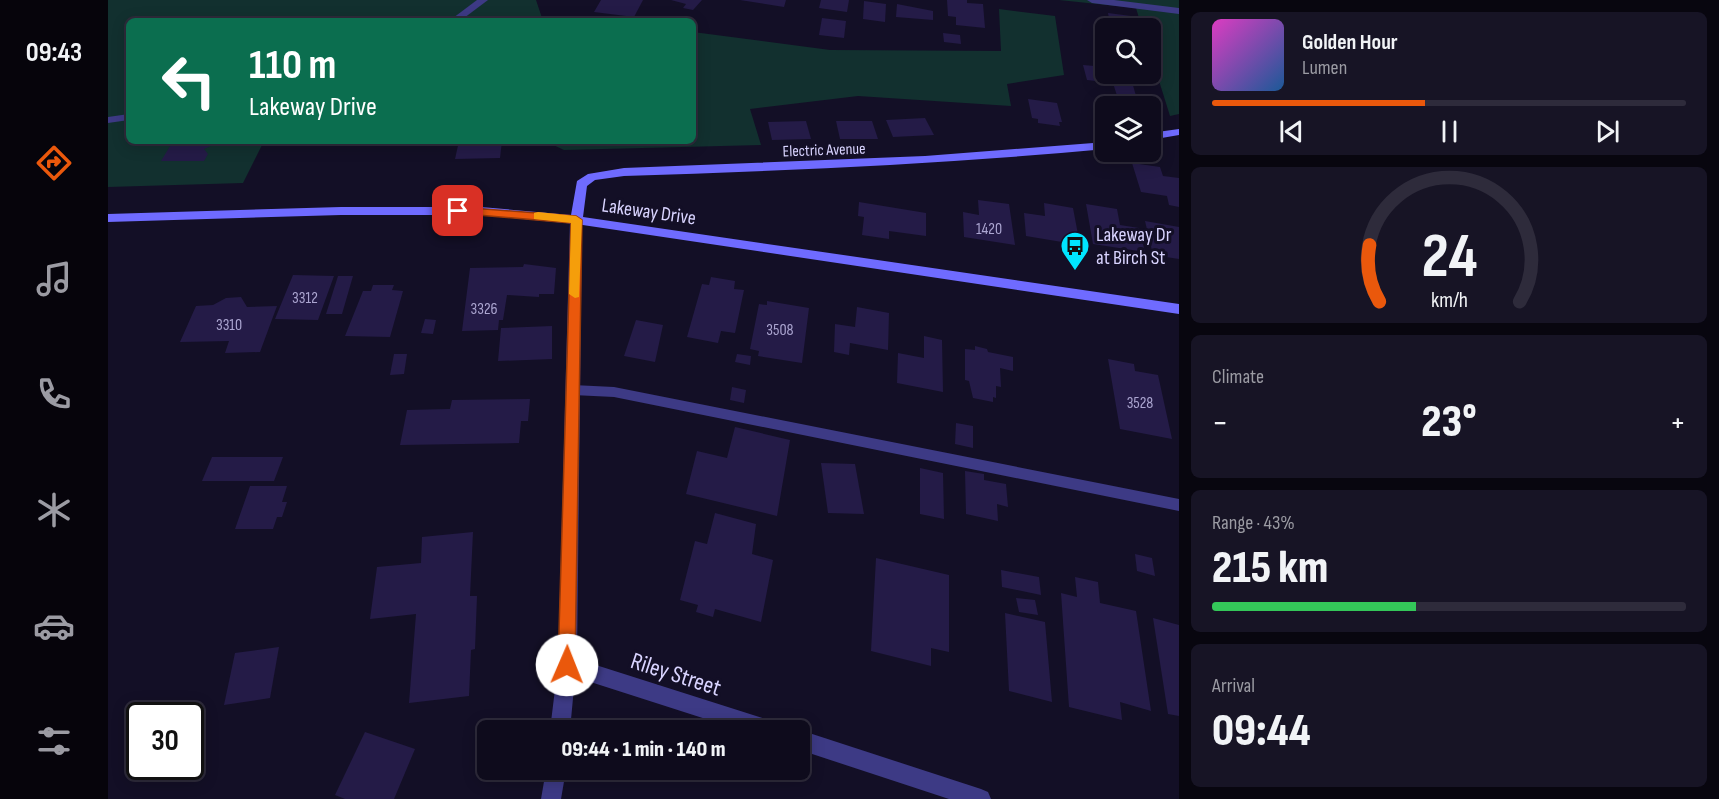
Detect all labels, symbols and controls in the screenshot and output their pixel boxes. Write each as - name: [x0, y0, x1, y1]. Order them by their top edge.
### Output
- map controls: [1095, 18, 1161, 162]
- button: search: [1095, 18, 1161, 84]
- text: Golden Hour: [1302, 29, 1398, 56]
- text: 09:43: [26, 37, 82, 69]
- text: 110 m: [249, 40, 336, 91]
- icon: left: [150, 42, 228, 120]
- text: Lumen: [1302, 56, 1347, 80]
- text: Lakeway Drive: [249, 91, 377, 123]
- button: layers: [1095, 96, 1161, 162]
- icon: previous: [1275, 115, 1308, 148]
- icon: pause: [1433, 115, 1466, 148]
- icon: next: [1591, 115, 1624, 148]
- street label: Electric Avenue: [782, 140, 866, 161]
- icon: directions: [33, 142, 75, 184]
- pin: [432, 185, 483, 236]
- icon: arrive: [441, 194, 474, 227]
- street label: Lakeway Drive: [600, 194, 697, 230]
- house number: 1420: [976, 220, 1002, 239]
- text: 24: [1421, 220, 1477, 295]
- place label: Lakeway Dr at Birch St: [1096, 223, 1172, 270]
- bus stop icon: Lakeway Dr at Birch St: [1059, 230, 1091, 272]
- icon: music: [33, 258, 75, 300]
- text: km/h: [1430, 288, 1468, 313]
- house number: 3312: [292, 289, 318, 308]
- house number: 3326: [470, 300, 498, 319]
- house number: 3310: [216, 316, 242, 335]
- house number: 3508: [766, 321, 794, 340]
- text: Climate: [1212, 365, 1264, 389]
- icon: phone: [33, 373, 75, 415]
- house number: 3528: [1127, 394, 1153, 413]
- text: 23°: [1421, 395, 1477, 450]
- text: −: [1212, 403, 1228, 443]
- text: +: [1670, 403, 1686, 443]
- icon: climate: [33, 489, 75, 531]
- text: Range · 43%: [1212, 511, 1295, 535]
- text: 215 km: [1212, 541, 1328, 596]
- icon: car: [33, 605, 75, 647]
- position arrow: [535, 633, 599, 697]
- street label: Riley Street: [627, 646, 725, 703]
- text: Arrival: [1212, 674, 1255, 698]
- speed limit sign: 30: [126, 702, 204, 780]
- text: 09:44: [1212, 704, 1311, 759]
- icon: filters: [33, 720, 75, 762]
- text: 09:44 · 1 min · 140 m: [562, 736, 725, 763]

